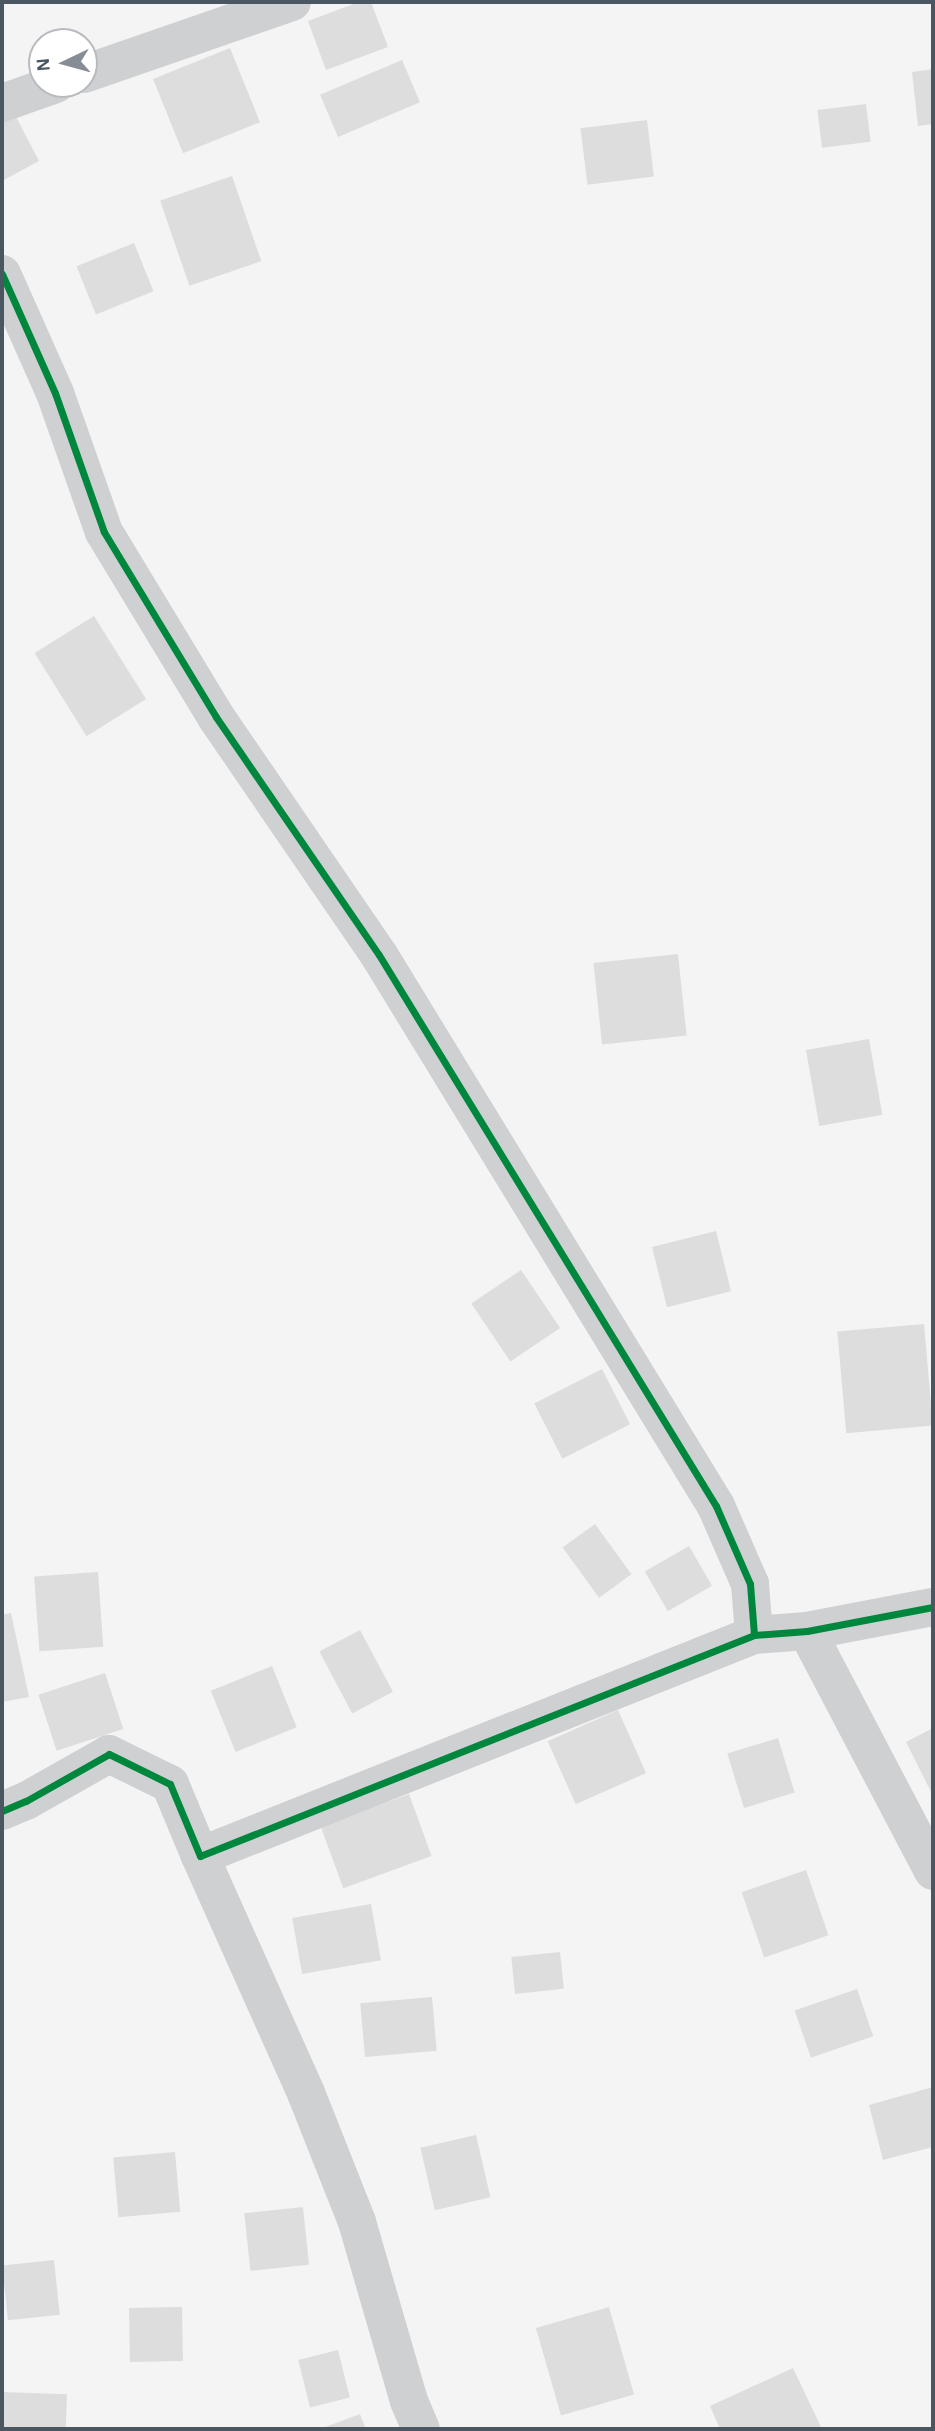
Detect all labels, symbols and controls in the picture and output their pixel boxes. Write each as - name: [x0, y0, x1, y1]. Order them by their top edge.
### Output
- north arrow: [28, 28, 98, 98]
- text: N: [34, 57, 54, 72]

